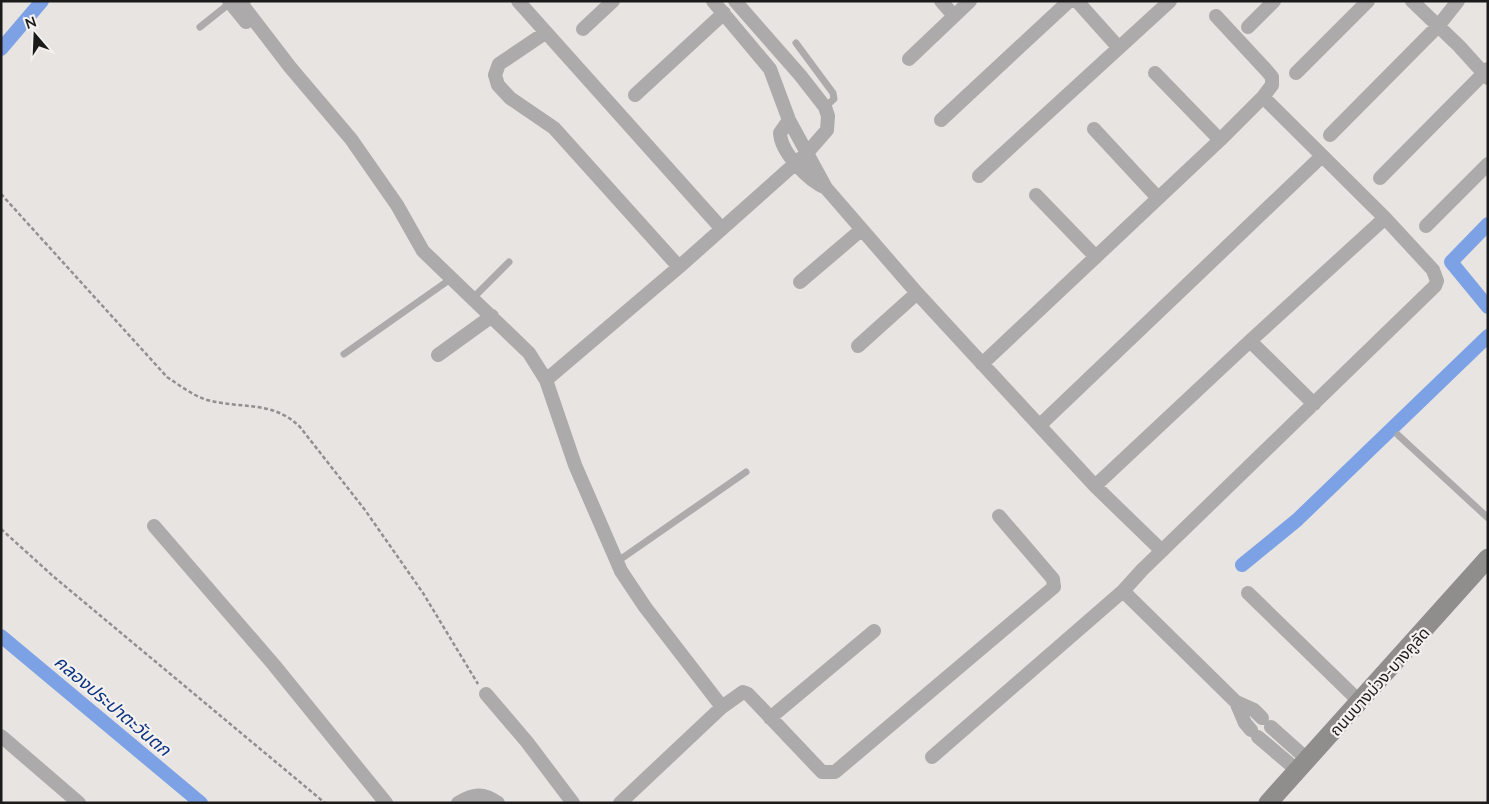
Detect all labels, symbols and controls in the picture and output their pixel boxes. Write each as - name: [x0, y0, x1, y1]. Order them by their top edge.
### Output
- north arrow: [10, 10, 60, 60]
- text: N: [23, 12, 38, 32]
- street label: ถนนบางม่วง-บางคูลัด: [1325, 623, 1434, 740]
- water label: คลองประปาตะวันตก: [50, 650, 177, 761]

